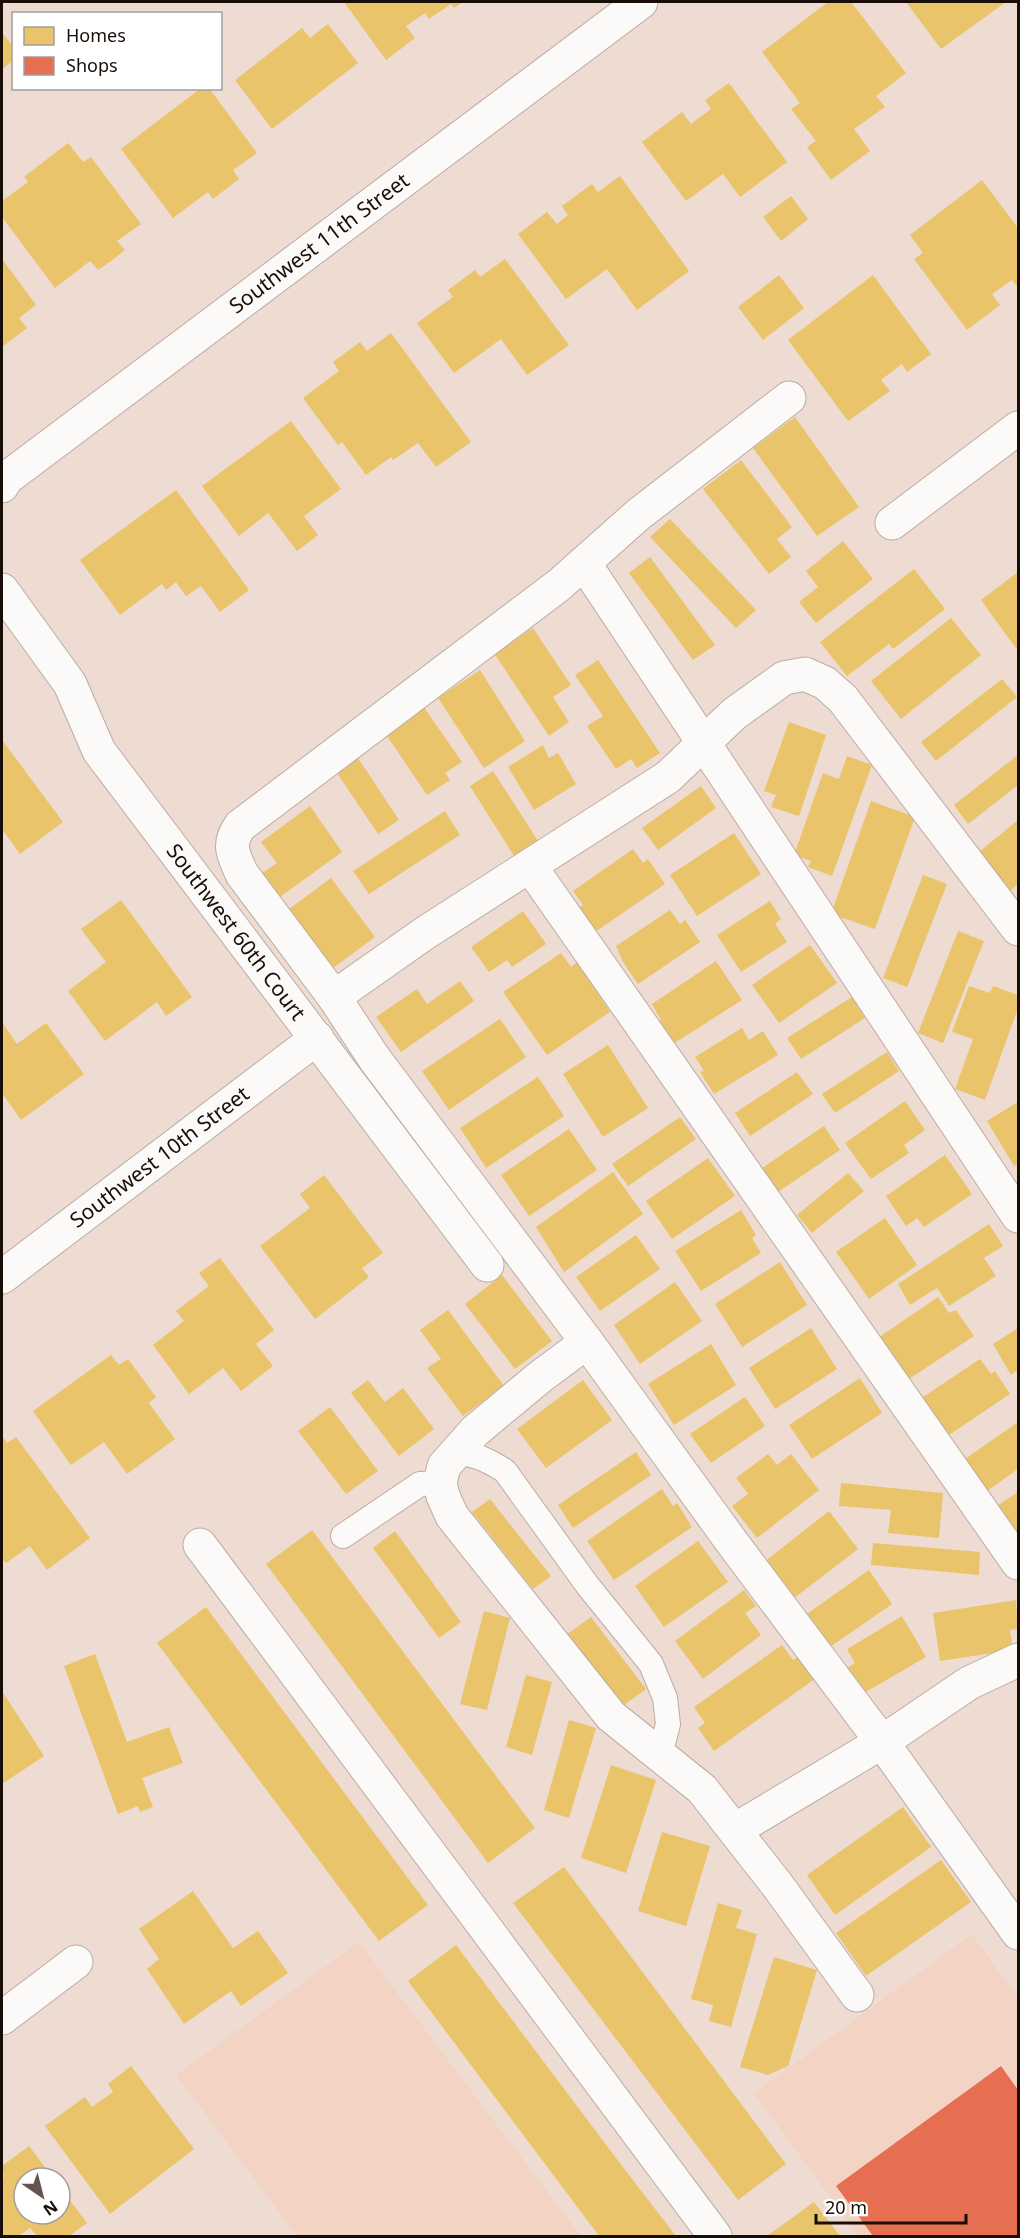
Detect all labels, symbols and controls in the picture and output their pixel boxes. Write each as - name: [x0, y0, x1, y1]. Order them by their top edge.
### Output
- legend: [12, 12, 222, 90]
- text: Homes: [66, 23, 126, 47]
- text: Shops: [66, 53, 118, 77]
- street label: Southwest 11th Street: [223, 166, 415, 319]
- street label: Southwest 60th Court: [161, 837, 313, 1026]
- street label: Southwest 10th Street: [64, 1079, 255, 1234]
- north arrow: [12, 2166, 72, 2226]
- scale bar: [816, 2187, 966, 2225]
- text: 20 m: [825, 2195, 867, 2219]
- text: N: [39, 2196, 62, 2221]

